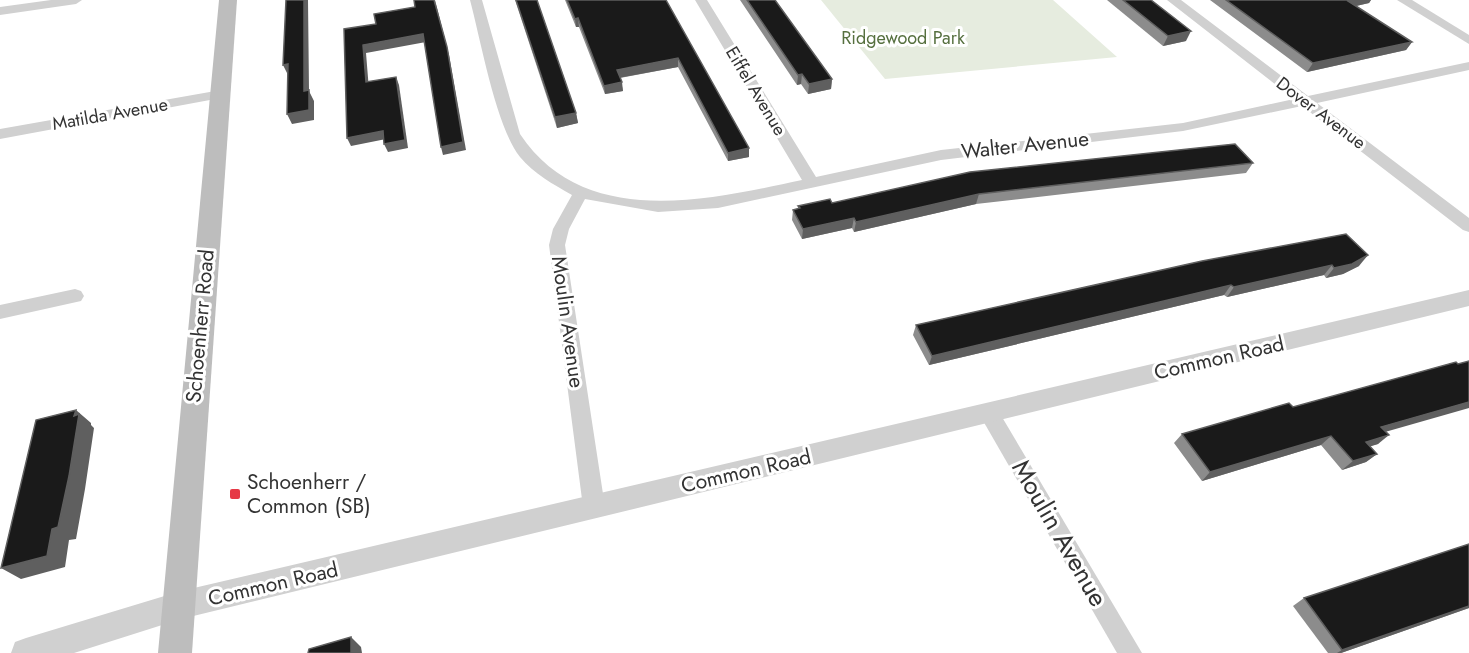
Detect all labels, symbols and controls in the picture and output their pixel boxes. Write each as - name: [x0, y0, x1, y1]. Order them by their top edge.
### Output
- park label: Ridgewood Park: [841, 25, 965, 51]
- street label: Eiffel Avenue: [719, 42, 793, 140]
- street label: Dover Avenue: [1271, 71, 1371, 155]
- street label: Matilda Avenue: [50, 91, 170, 137]
- street label: Walter Avenue: [960, 123, 1091, 167]
- street label: Schoenherr Road: [178, 248, 222, 404]
- street label: Moulin Avenue: [544, 254, 592, 390]
- street label: Common Road: [1151, 328, 1287, 388]
- street label: Common Road: [678, 441, 814, 501]
- street label: Moulin Avenue: [1003, 452, 1117, 614]
- place label: Schoenherr / Common (SB): [247, 467, 371, 521]
- marker: Schoenherr / Common (SB): [228, 487, 242, 501]
- street label: Common Road: [205, 554, 341, 614]

